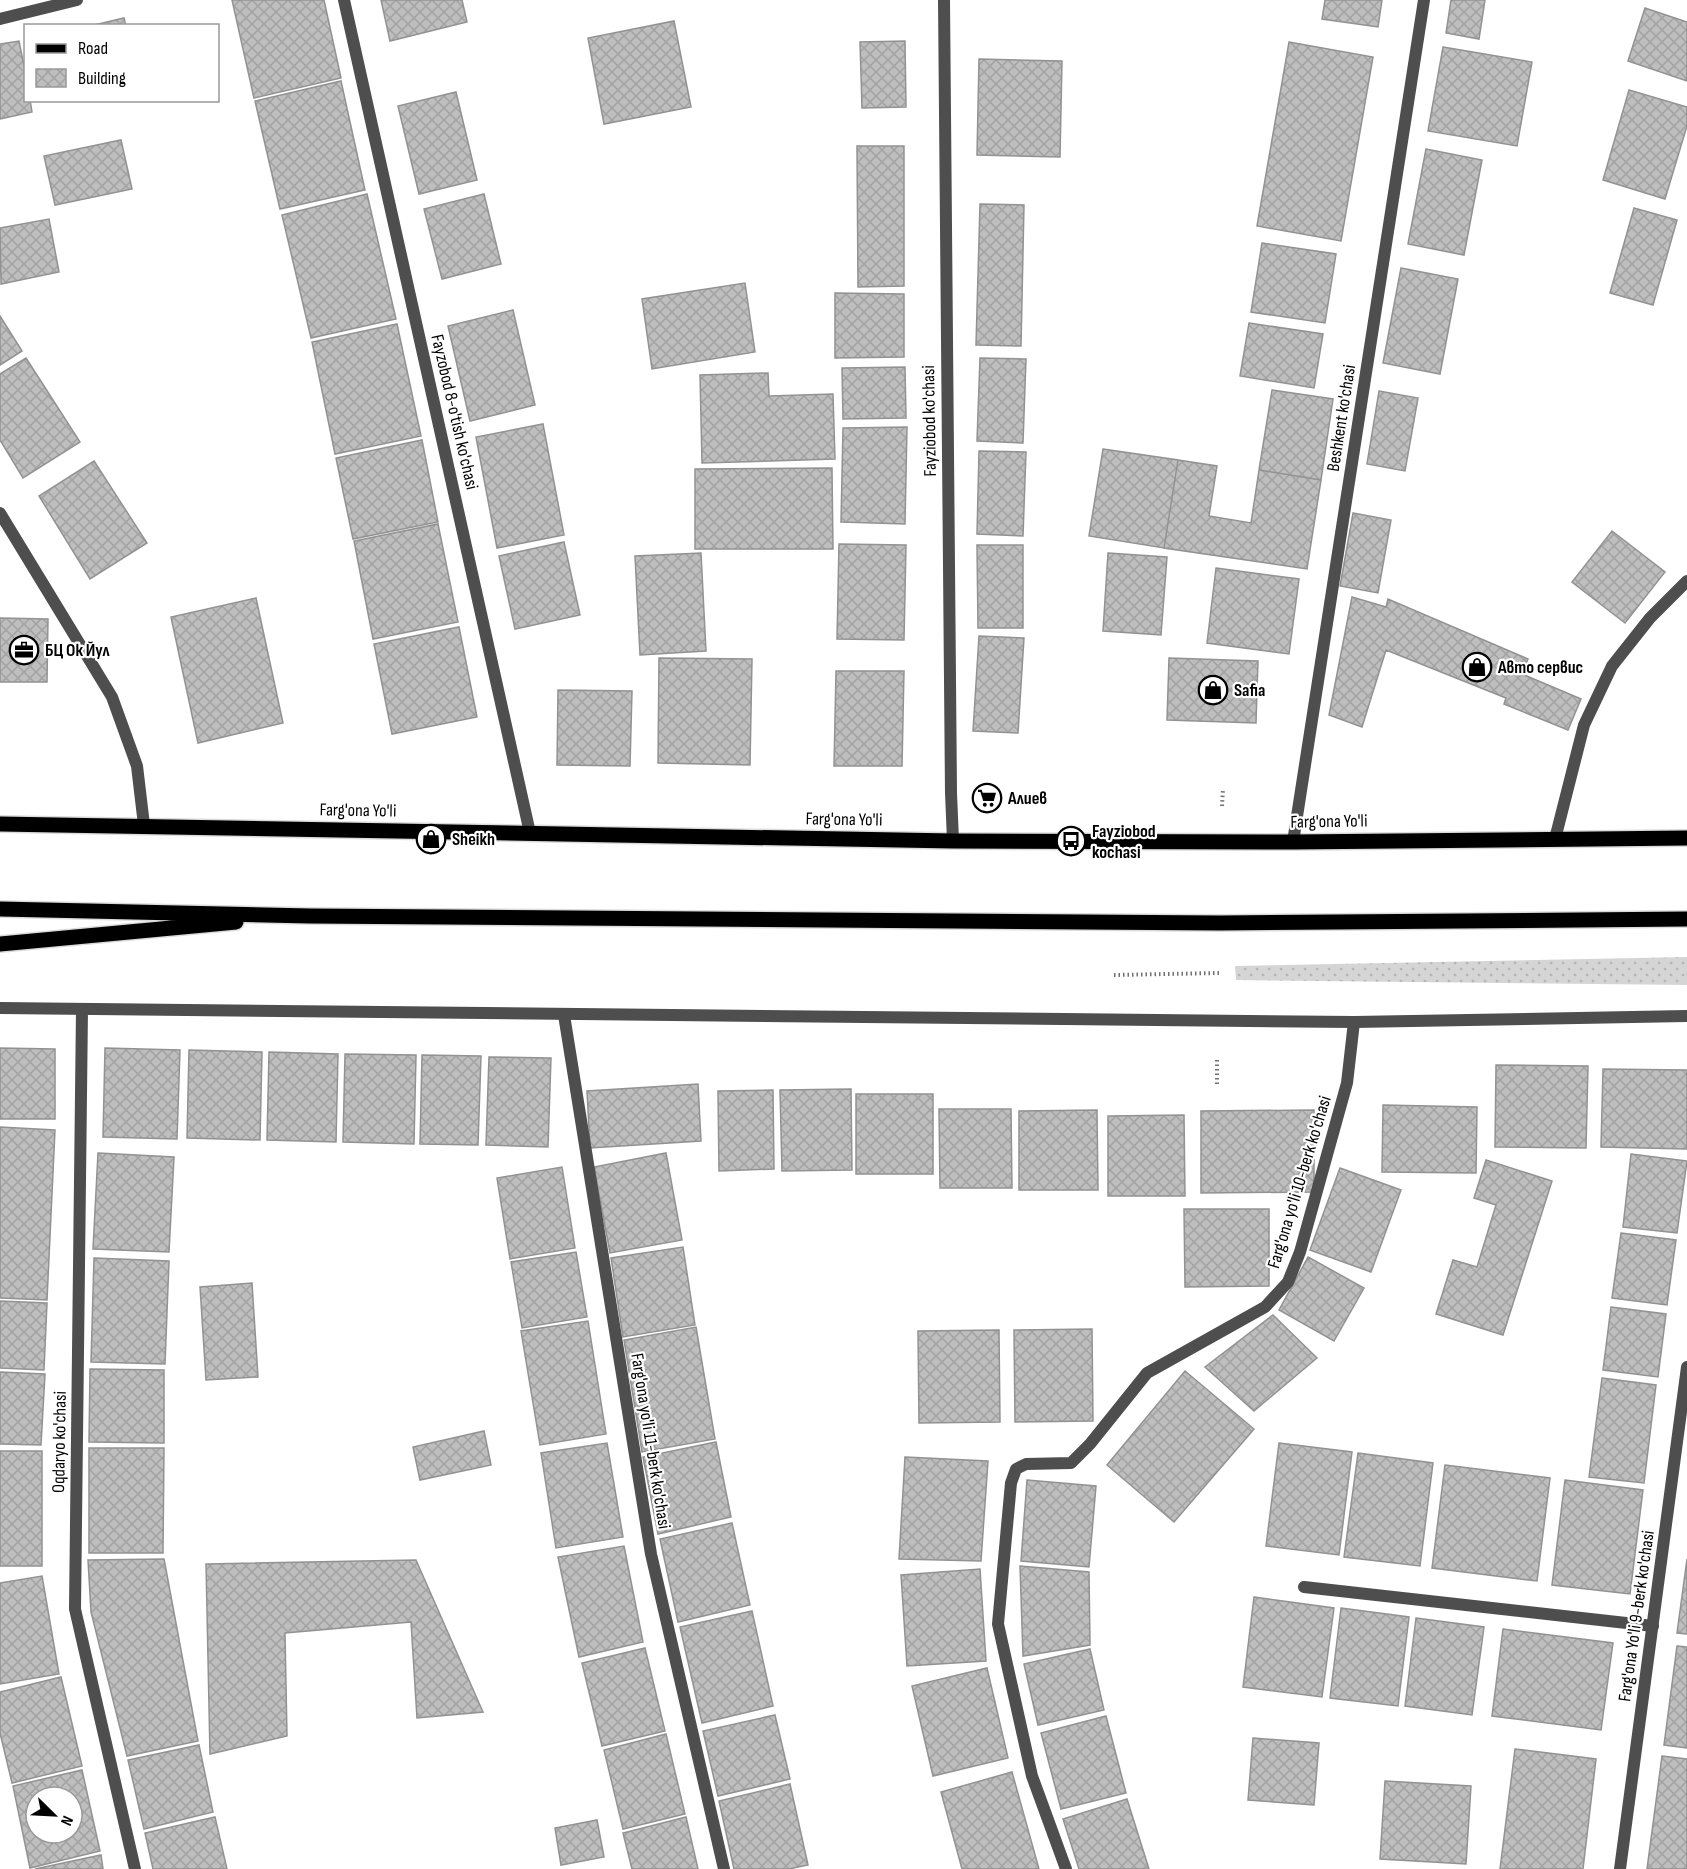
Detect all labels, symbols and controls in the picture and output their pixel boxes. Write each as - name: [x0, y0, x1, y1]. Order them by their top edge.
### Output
- legend: [24, 24, 219, 102]
- text: Road: [78, 38, 108, 59]
- text: Building: [78, 68, 126, 89]
- street label: Fayzobod 8-o'tish ko'chasi: [426, 333, 483, 492]
- street label: Beshkent ko'chasi: [1323, 363, 1360, 473]
- street label: Fayziobod ko'chasi: [918, 365, 941, 477]
- office icon: БЦ Ок Йул: [8, 634, 40, 666]
- place label: БЦ Ок Йул: [45, 640, 111, 661]
- shop icon: Авто сервис: [1461, 651, 1493, 683]
- place label: Авто сервис: [1497, 657, 1583, 678]
- shop icon: Safia: [1197, 674, 1229, 706]
- place label: Safia: [1234, 680, 1265, 701]
- supermarket icon: Алиев: [971, 782, 1003, 814]
- place label: Алиев: [1007, 788, 1047, 809]
- street label: Farg'ona Yo'li: [319, 799, 397, 822]
- street label: Farg'ona Yo'li: [805, 808, 883, 831]
- street label: Farg'ona Yo'li: [1290, 810, 1368, 833]
- place label: Fayziobod kochasi: [1092, 821, 1156, 863]
- shop icon: Sheikh: [415, 823, 447, 855]
- bus stop icon: Fayziobod kochasi: [1055, 825, 1087, 857]
- place label: Sheikh: [452, 829, 495, 850]
- street label: Farg'ona yo'li 10-berk ko'chasi: [1263, 1093, 1336, 1271]
- street label: Farg'ona yo'li 11-berk ko'chasi: [626, 1352, 675, 1530]
- street label: Oqdaryo ko'chasi: [48, 1391, 71, 1493]
- street label: Farg'ona Yo'li 9-berk ko'chasi: [1614, 1529, 1659, 1703]
- north arrow: [24, 1785, 84, 1845]
- text: N: [56, 1813, 77, 1828]

